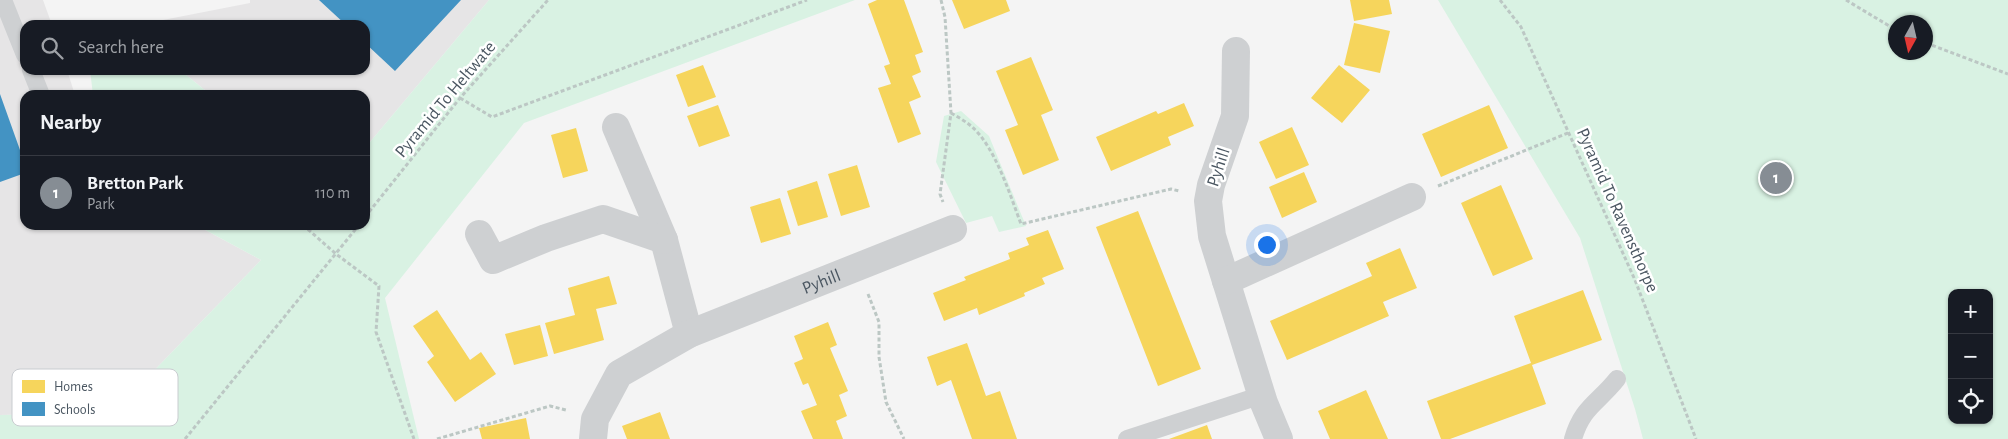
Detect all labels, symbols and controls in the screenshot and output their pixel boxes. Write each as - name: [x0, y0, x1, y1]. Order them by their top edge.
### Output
- north arrow: [1888, 15, 1933, 60]
- search box: [20, 20, 370, 75]
- icon: search: [38, 34, 66, 62]
- text: Search here: [78, 38, 164, 57]
- street label: Pyramid To Heltwate: [392, 38, 499, 161]
- text: Nearby: [40, 112, 101, 133]
- street label: Pyramid To Ravensthorpe: [1573, 126, 1661, 295]
- street label: Pyhill: [1204, 146, 1234, 189]
- pin: 1: [1760, 159, 1792, 197]
- text: Bretton Park: [87, 174, 183, 193]
- text: 1: [53, 185, 59, 201]
- text: 110 m: [315, 185, 350, 201]
- text: Park: [87, 196, 115, 212]
- your location: [1254, 232, 1280, 258]
- street label: Pyhill: [800, 267, 843, 298]
- map controls: [1948, 289, 1993, 424]
- button: +: [1948, 289, 1993, 334]
- button: −: [1948, 334, 1993, 379]
- legend: [12, 369, 178, 426]
- button: locate: [1948, 379, 1993, 424]
- text: Homes: [54, 380, 93, 394]
- text: Schools: [54, 403, 95, 417]

